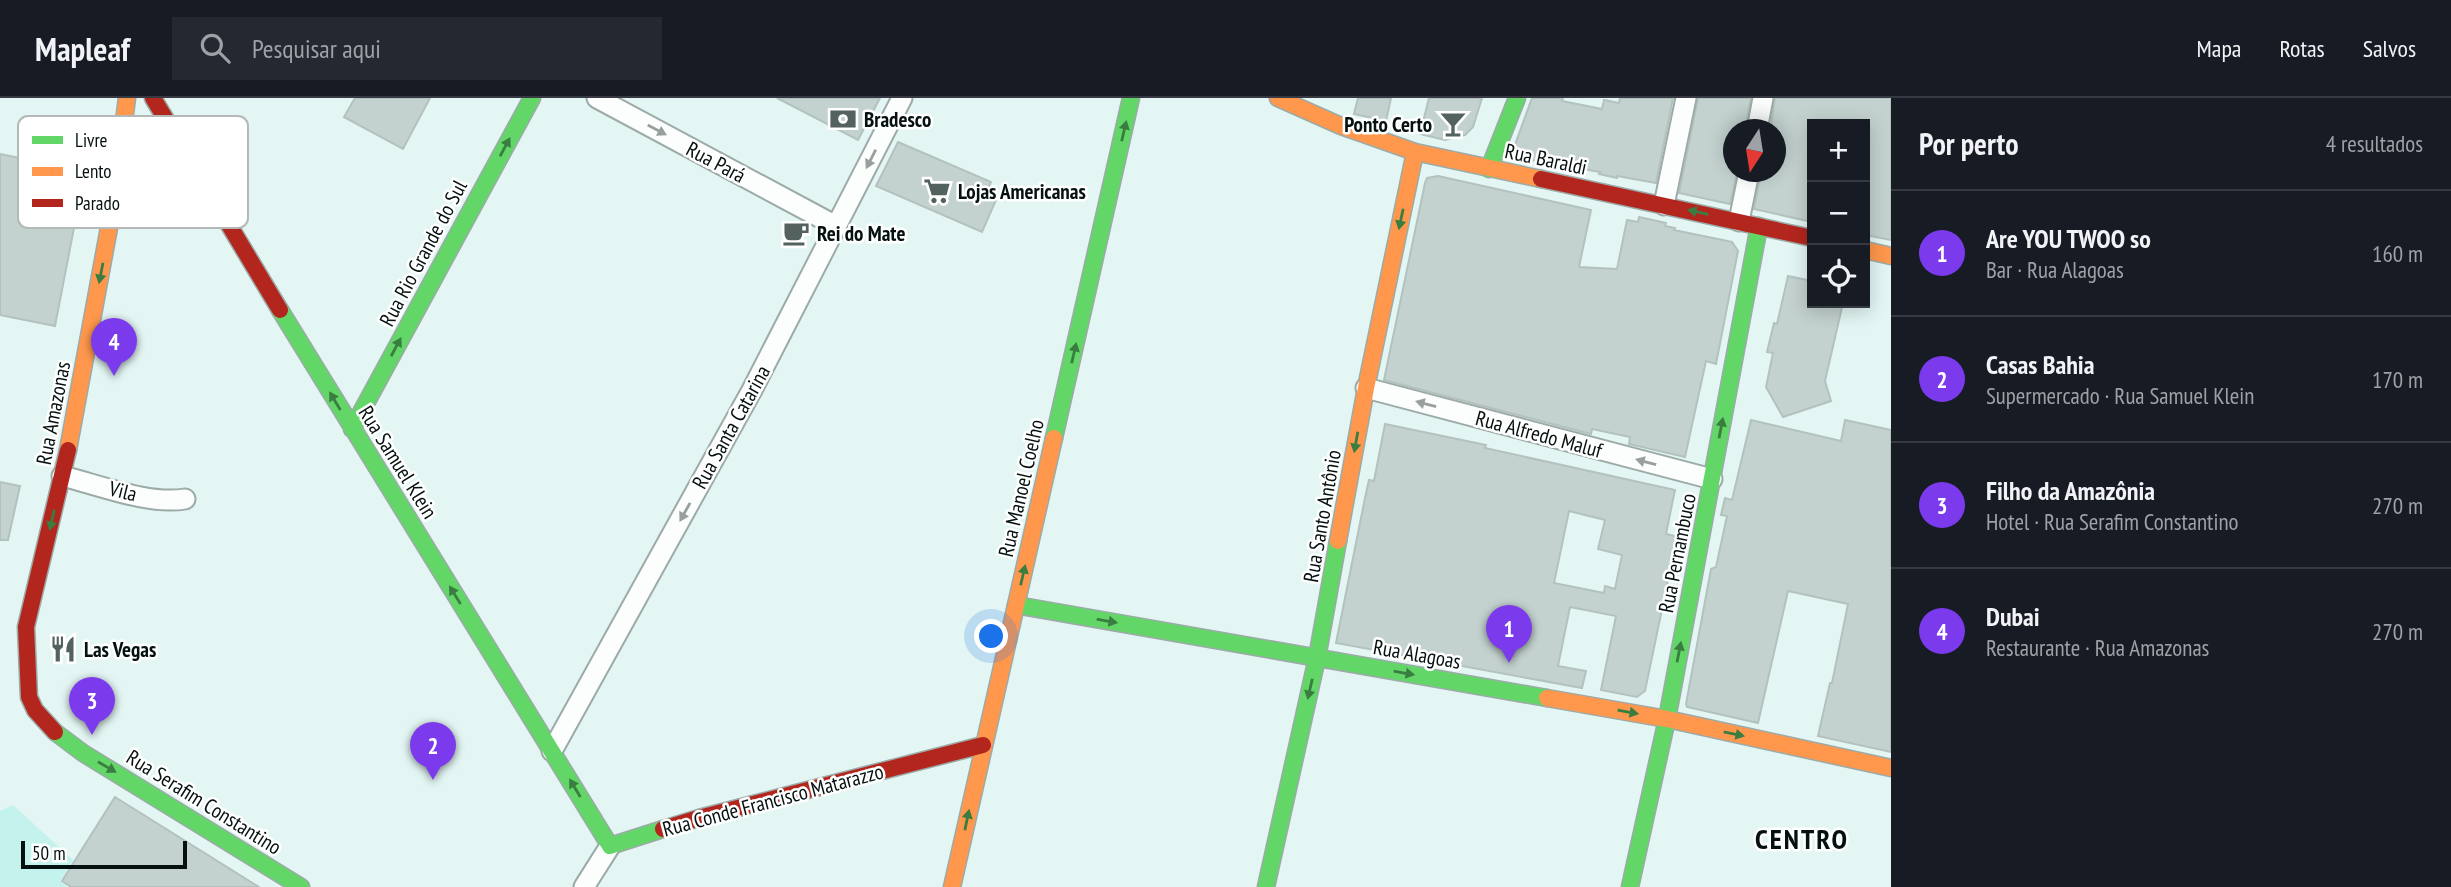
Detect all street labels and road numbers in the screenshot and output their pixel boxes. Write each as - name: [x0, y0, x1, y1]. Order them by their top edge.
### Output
- street label: Rua Pará: [682, 135, 750, 189]
- street label: Rua Baraldi: [1503, 137, 1589, 181]
- street label: Rua Rio Grande do Sul: [373, 175, 473, 331]
- street label: Rua Amazonas: [30, 359, 76, 467]
- street label: Rua Santa Catarina: [686, 360, 776, 494]
- street label: Rua Samuel Klein: [353, 401, 443, 523]
- street label: Rua Alfredo Maluf: [1473, 404, 1606, 464]
- street label: Rua Manoel Coelho: [992, 417, 1050, 559]
- street label: Rua Santo Antônio: [1297, 448, 1347, 584]
- street label: Vila: [105, 474, 140, 507]
- street label: Rua Pernambuco: [1652, 491, 1702, 615]
- street label: Rua Alagoas: [1371, 633, 1463, 675]
- street label: Rua Serafim Constantino: [122, 743, 286, 861]
- street label: Rua Conde Francisco Matarazzo: [660, 758, 886, 842]

